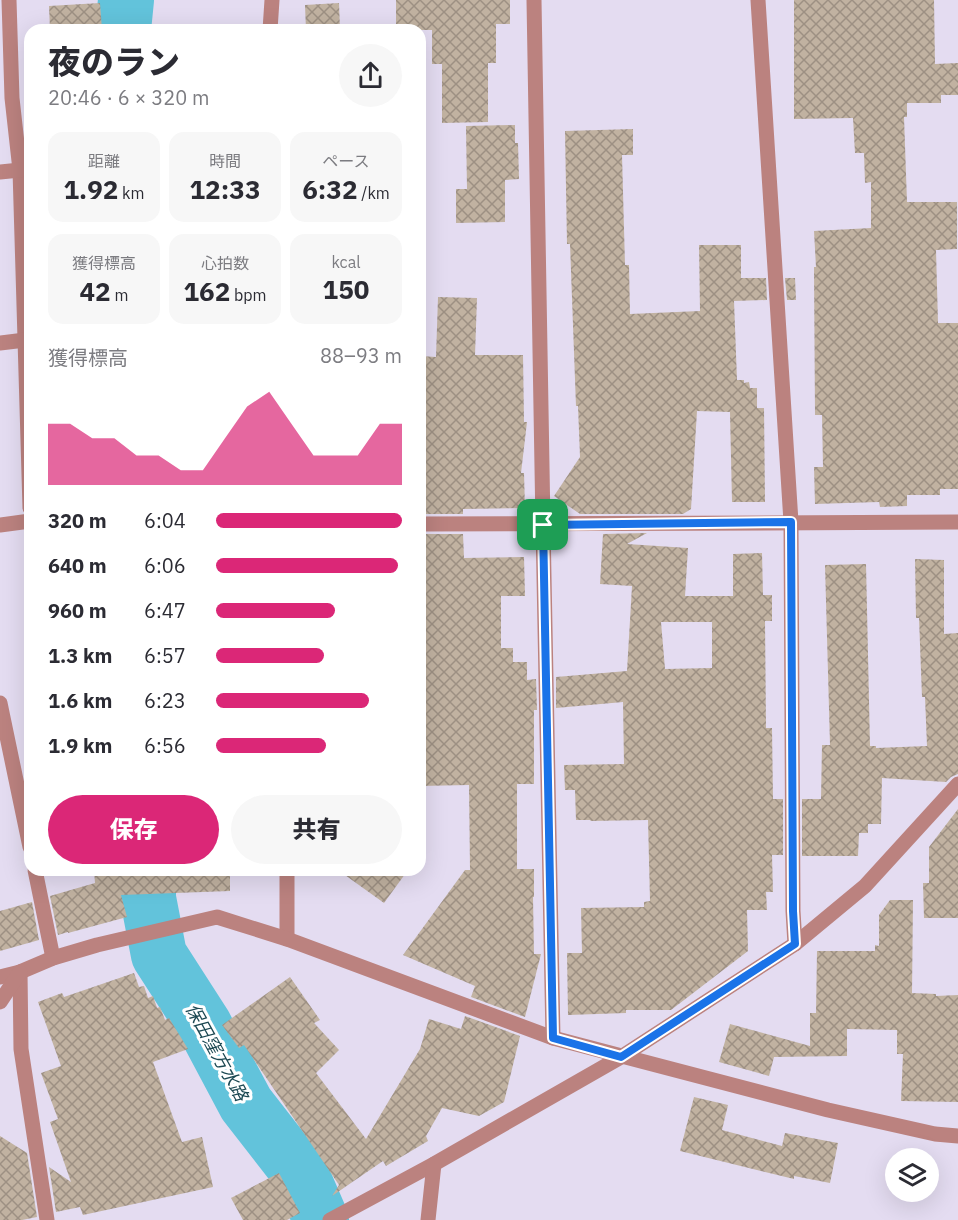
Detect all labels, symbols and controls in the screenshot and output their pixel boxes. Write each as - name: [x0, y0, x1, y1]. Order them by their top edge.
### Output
- text: 夜のラン: [48, 40, 180, 83]
- button: share: [339, 44, 402, 107]
- text: 20:46 · 6 × 320 m: [48, 84, 209, 111]
- text: 距離: [88, 151, 120, 171]
- text: 時間: [209, 151, 241, 171]
- text: ペース: [322, 151, 370, 171]
- text: 1.92: [63, 172, 118, 206]
- text: 12:33: [190, 172, 260, 206]
- text: 6:32: [302, 172, 358, 206]
- text: km: [118, 183, 145, 203]
- text: /km: [358, 183, 390, 203]
- text: kcal: [331, 252, 361, 272]
- text: 獲得標高: [72, 253, 136, 273]
- text: 心拍数: [201, 253, 249, 273]
- text: 150: [323, 272, 369, 306]
- text: 42: [80, 274, 111, 308]
- text: 162: [183, 274, 230, 308]
- text: m: [111, 285, 128, 305]
- text: bpm: [230, 285, 267, 305]
- text: 88–93 m: [320, 342, 402, 369]
- text: 獲得標高: [48, 344, 128, 371]
- pin: [517, 499, 568, 550]
- text: 320 m: [48, 507, 107, 534]
- text: 6:04: [144, 507, 186, 534]
- icon: arrive: [526, 508, 559, 541]
- text: 640 m: [48, 552, 107, 579]
- text: 6:06: [144, 552, 186, 579]
- text: 960 m: [48, 597, 107, 624]
- text: 6:47: [144, 597, 186, 624]
- text: 1.3 km: [48, 642, 112, 669]
- text: 6:57: [144, 642, 186, 669]
- text: 1.6 km: [48, 687, 112, 714]
- text: 6:23: [144, 687, 186, 714]
- text: 1.9 km: [48, 732, 112, 759]
- text: 6:56: [144, 732, 186, 759]
- button: 保存: [48, 795, 219, 864]
- button: 共有: [231, 795, 402, 864]
- water label: 保田窪方水路: [181, 999, 254, 1107]
- map controls: [885, 1148, 939, 1202]
- button: layers: [885, 1148, 939, 1202]

